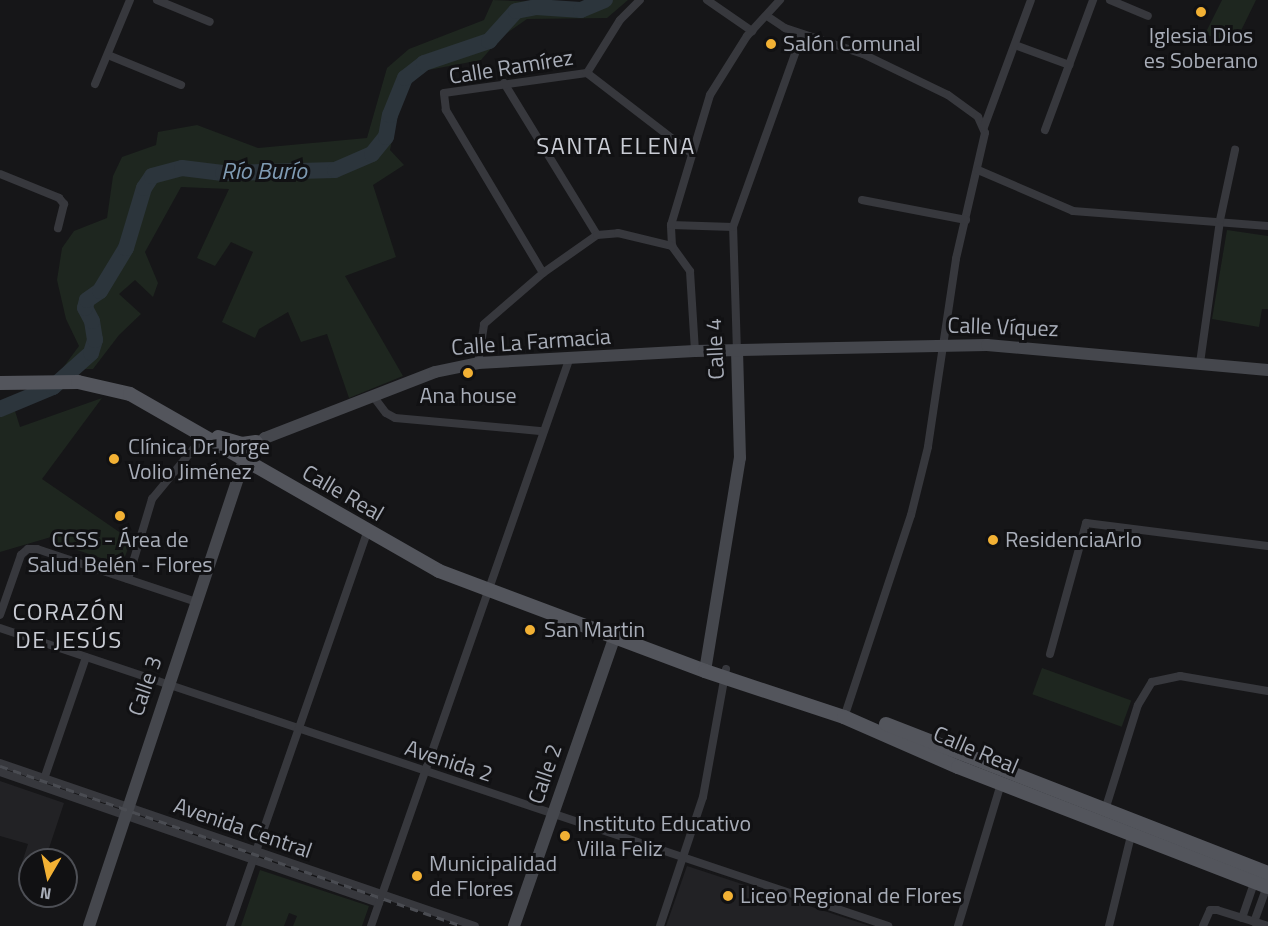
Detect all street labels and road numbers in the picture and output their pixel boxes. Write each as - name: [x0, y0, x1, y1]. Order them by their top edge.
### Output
- street label: Calle Ramírez: [447, 44, 575, 90]
- street label: Calle Víquez: [947, 312, 1059, 342]
- street label: Calle 4: [700, 318, 730, 380]
- street label: Calle La Farmacia: [450, 323, 612, 361]
- street label: Calle Real: [298, 459, 388, 527]
- street label: Calle 3: [123, 653, 167, 719]
- street label: Calle Real: [930, 720, 1022, 780]
- street label: Avenida 2: [402, 734, 496, 788]
- street label: Calle 2: [523, 741, 567, 807]
- street label: Avenida Central: [170, 792, 316, 864]

